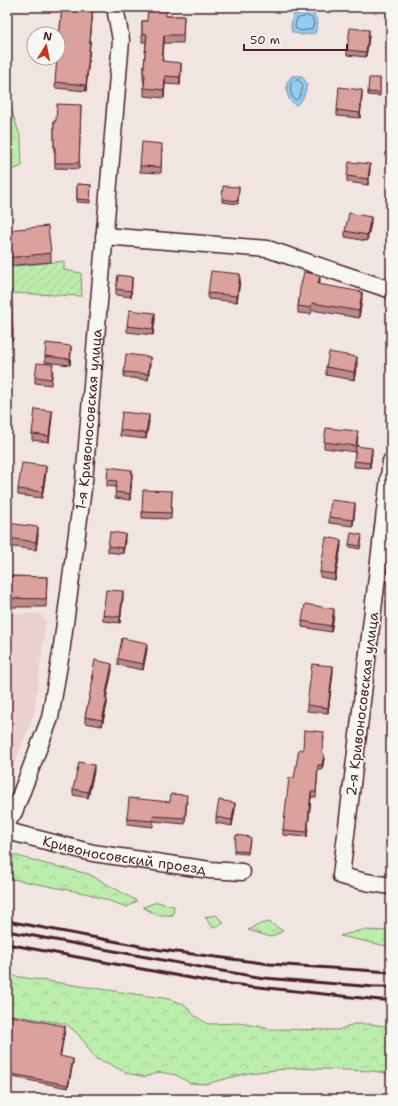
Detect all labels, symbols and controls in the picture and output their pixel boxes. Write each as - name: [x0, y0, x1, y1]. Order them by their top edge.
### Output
- north arrow: [26, 26, 66, 66]
- scale bar: [244, 26, 347, 52]
- text: N: [42, 29, 54, 45]
- text: 50 m: [250, 32, 280, 48]
- street label: 1-я Кривоносовская улица: [71, 328, 106, 511]
- street label: 2-я Кривоносовская улица: [342, 611, 382, 797]
- street label: Кривоносовский проезд: [41, 831, 207, 878]

